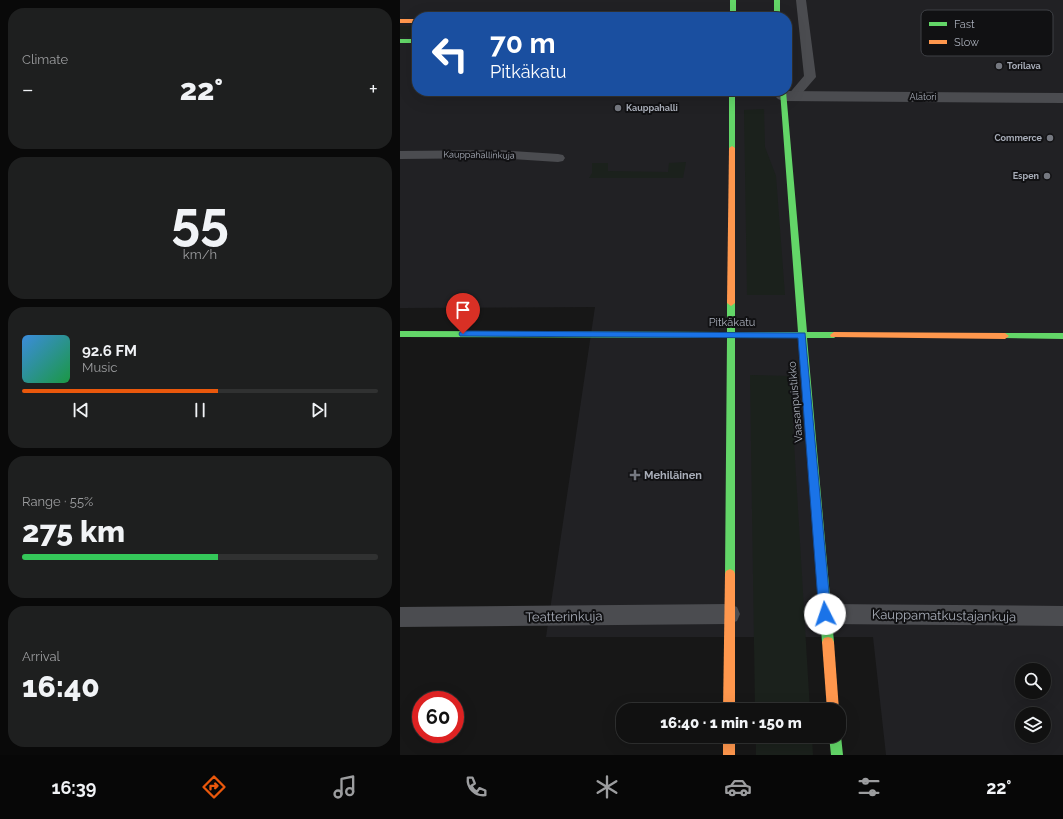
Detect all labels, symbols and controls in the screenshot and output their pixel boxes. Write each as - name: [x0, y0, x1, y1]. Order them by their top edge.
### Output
- legend: [921, 10, 1053, 56]
- text: Fast: [954, 18, 975, 31]
- text: 70 m: [490, 27, 556, 60]
- icon: left: [424, 28, 476, 80]
- text: Slow: [954, 36, 979, 49]
- text: Climate: [22, 52, 68, 67]
- text: Pitkäkatu: [490, 61, 566, 82]
- marker: Torilava: [994, 61, 1004, 71]
- place label: Torilava: [1007, 61, 1041, 71]
- text: 22°: [180, 72, 223, 107]
- text: −: [22, 76, 34, 102]
- text: +: [369, 76, 378, 102]
- street label: Alatori: [910, 92, 936, 102]
- marker: Kauppahalli: [613, 103, 623, 113]
- place label: Kauppahalli: [626, 103, 678, 113]
- place label: Commerce: [994, 133, 1043, 143]
- marker: Commerce: [1045, 133, 1055, 143]
- street label: Kauppahallinkuja: [443, 149, 515, 161]
- place label: Espen: [1013, 171, 1039, 181]
- marker: Espen: [1042, 171, 1052, 181]
- text: 55: [171, 190, 229, 251]
- text: km/h: [183, 247, 217, 262]
- pin: [446, 293, 480, 334]
- icon: arrive: [452, 299, 474, 321]
- street label: Pitkäkatu: [709, 316, 755, 329]
- text: 92.6 FM: [82, 342, 137, 360]
- text: Music: [82, 360, 117, 375]
- street label: Vaasanpuistikko: [785, 360, 806, 443]
- icon: previous: [70, 399, 92, 421]
- icon: pause: [189, 399, 211, 421]
- icon: next: [308, 399, 330, 421]
- marker: Mehiläinen: [629, 469, 641, 481]
- place label: Mehiläinen: [644, 469, 702, 482]
- text: Range · 55%: [22, 494, 93, 509]
- text: 275 km: [22, 514, 125, 549]
- position arrow: [804, 593, 846, 635]
- street label: Kauppamatkustajankuja: [872, 607, 1016, 624]
- street label: Teatterinkuja: [525, 608, 603, 625]
- text: Arrival: [22, 649, 60, 664]
- map controls: [1015, 663, 1051, 743]
- button: search: [1015, 663, 1051, 699]
- text: 16:40: [22, 669, 100, 704]
- speed limit sign: 60: [412, 691, 464, 743]
- button: layers: [1015, 707, 1051, 743]
- text: 16:40 · 1 min · 150 m: [660, 714, 802, 732]
- icon: directions: [200, 773, 228, 801]
- icon: music: [331, 773, 359, 801]
- icon: phone: [462, 773, 490, 801]
- icon: climate: [593, 773, 621, 801]
- icon: car: [724, 773, 752, 801]
- icon: filters: [855, 773, 883, 801]
- text: 16:39: [52, 777, 96, 798]
- text: 22°: [986, 777, 1011, 798]

